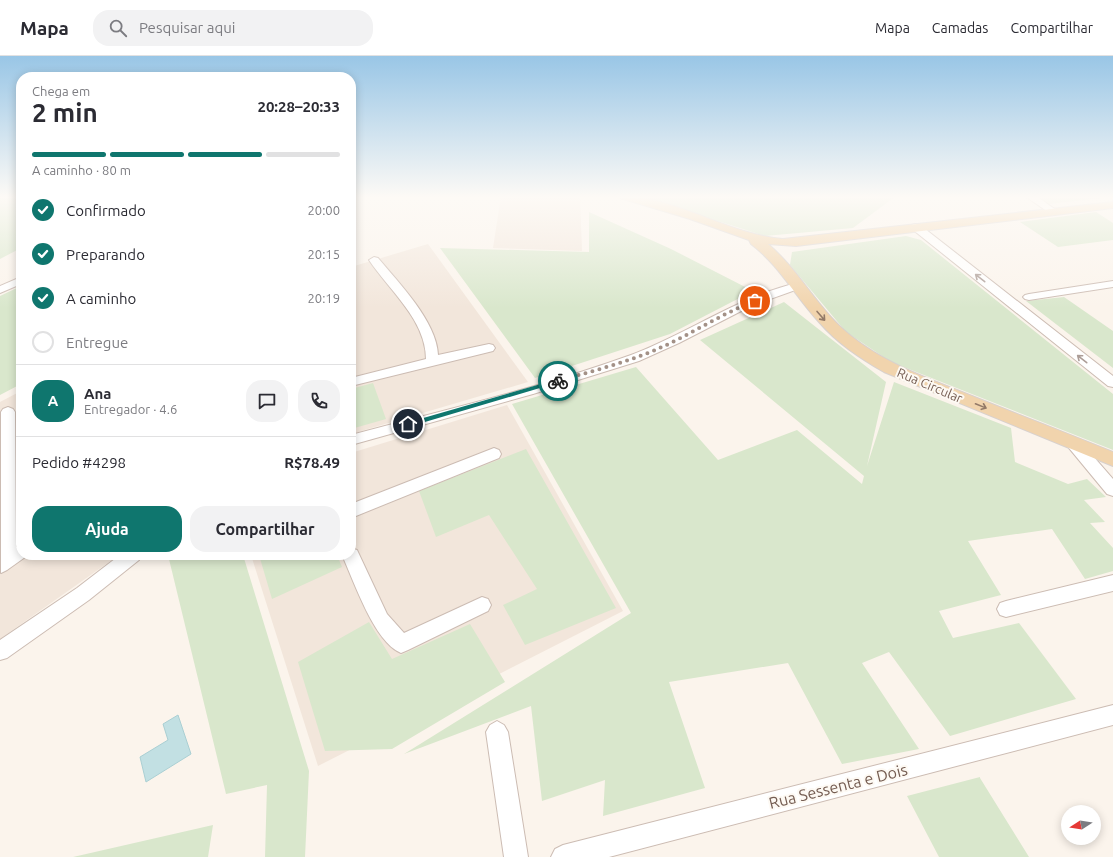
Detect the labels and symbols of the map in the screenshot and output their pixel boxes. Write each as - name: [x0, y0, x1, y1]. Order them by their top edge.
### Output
- one-way arrow: [975, 274, 986, 283]
- pin: [738, 284, 772, 318]
- one-way arrow: [816, 311, 825, 322]
- one-way arrow: [1077, 354, 1088, 363]
- courier: [538, 361, 578, 401]
- street label: Rua Circular: [895, 365, 965, 405]
- one-way arrow: [975, 403, 987, 411]
- pin: [391, 407, 425, 441]
- street label: Rua Sessenta e Dois: [767, 760, 909, 812]
- north arrow: [1061, 805, 1101, 845]

